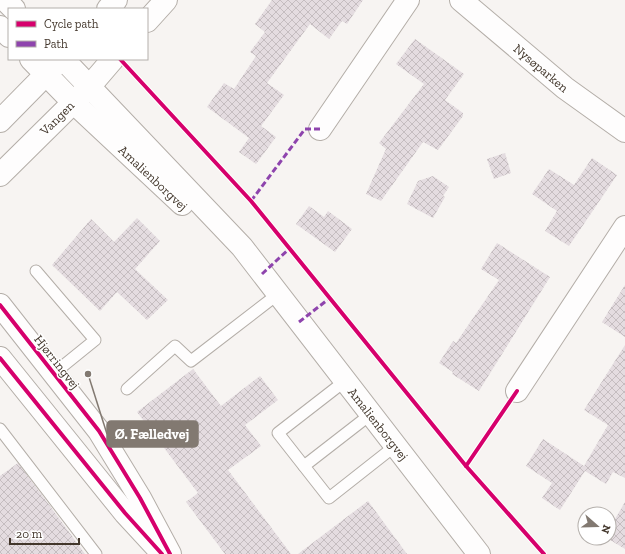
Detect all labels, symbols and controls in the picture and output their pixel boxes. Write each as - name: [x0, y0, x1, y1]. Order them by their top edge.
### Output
- legend: [8, 8, 148, 60]
- text: Cycle path: [44, 17, 99, 31]
- text: Path: [44, 37, 68, 51]
- street label: Nysøparken: [511, 41, 572, 96]
- street label: Vangen: [36, 97, 78, 139]
- street label: Amalienborgvej: [115, 142, 191, 214]
- street label: Hjørringvej: [30, 332, 83, 393]
- street label: Amalienborgvej: [344, 384, 411, 464]
- callout: Ø. Fælledvej: [107, 421, 198, 447]
- text: Ø. Fælledvej: [115, 426, 189, 443]
- north arrow: [577, 506, 617, 546]
- scale bar: [10, 520, 79, 546]
- text: N: [598, 523, 613, 536]
- text: 20 m: [16, 527, 43, 541]

